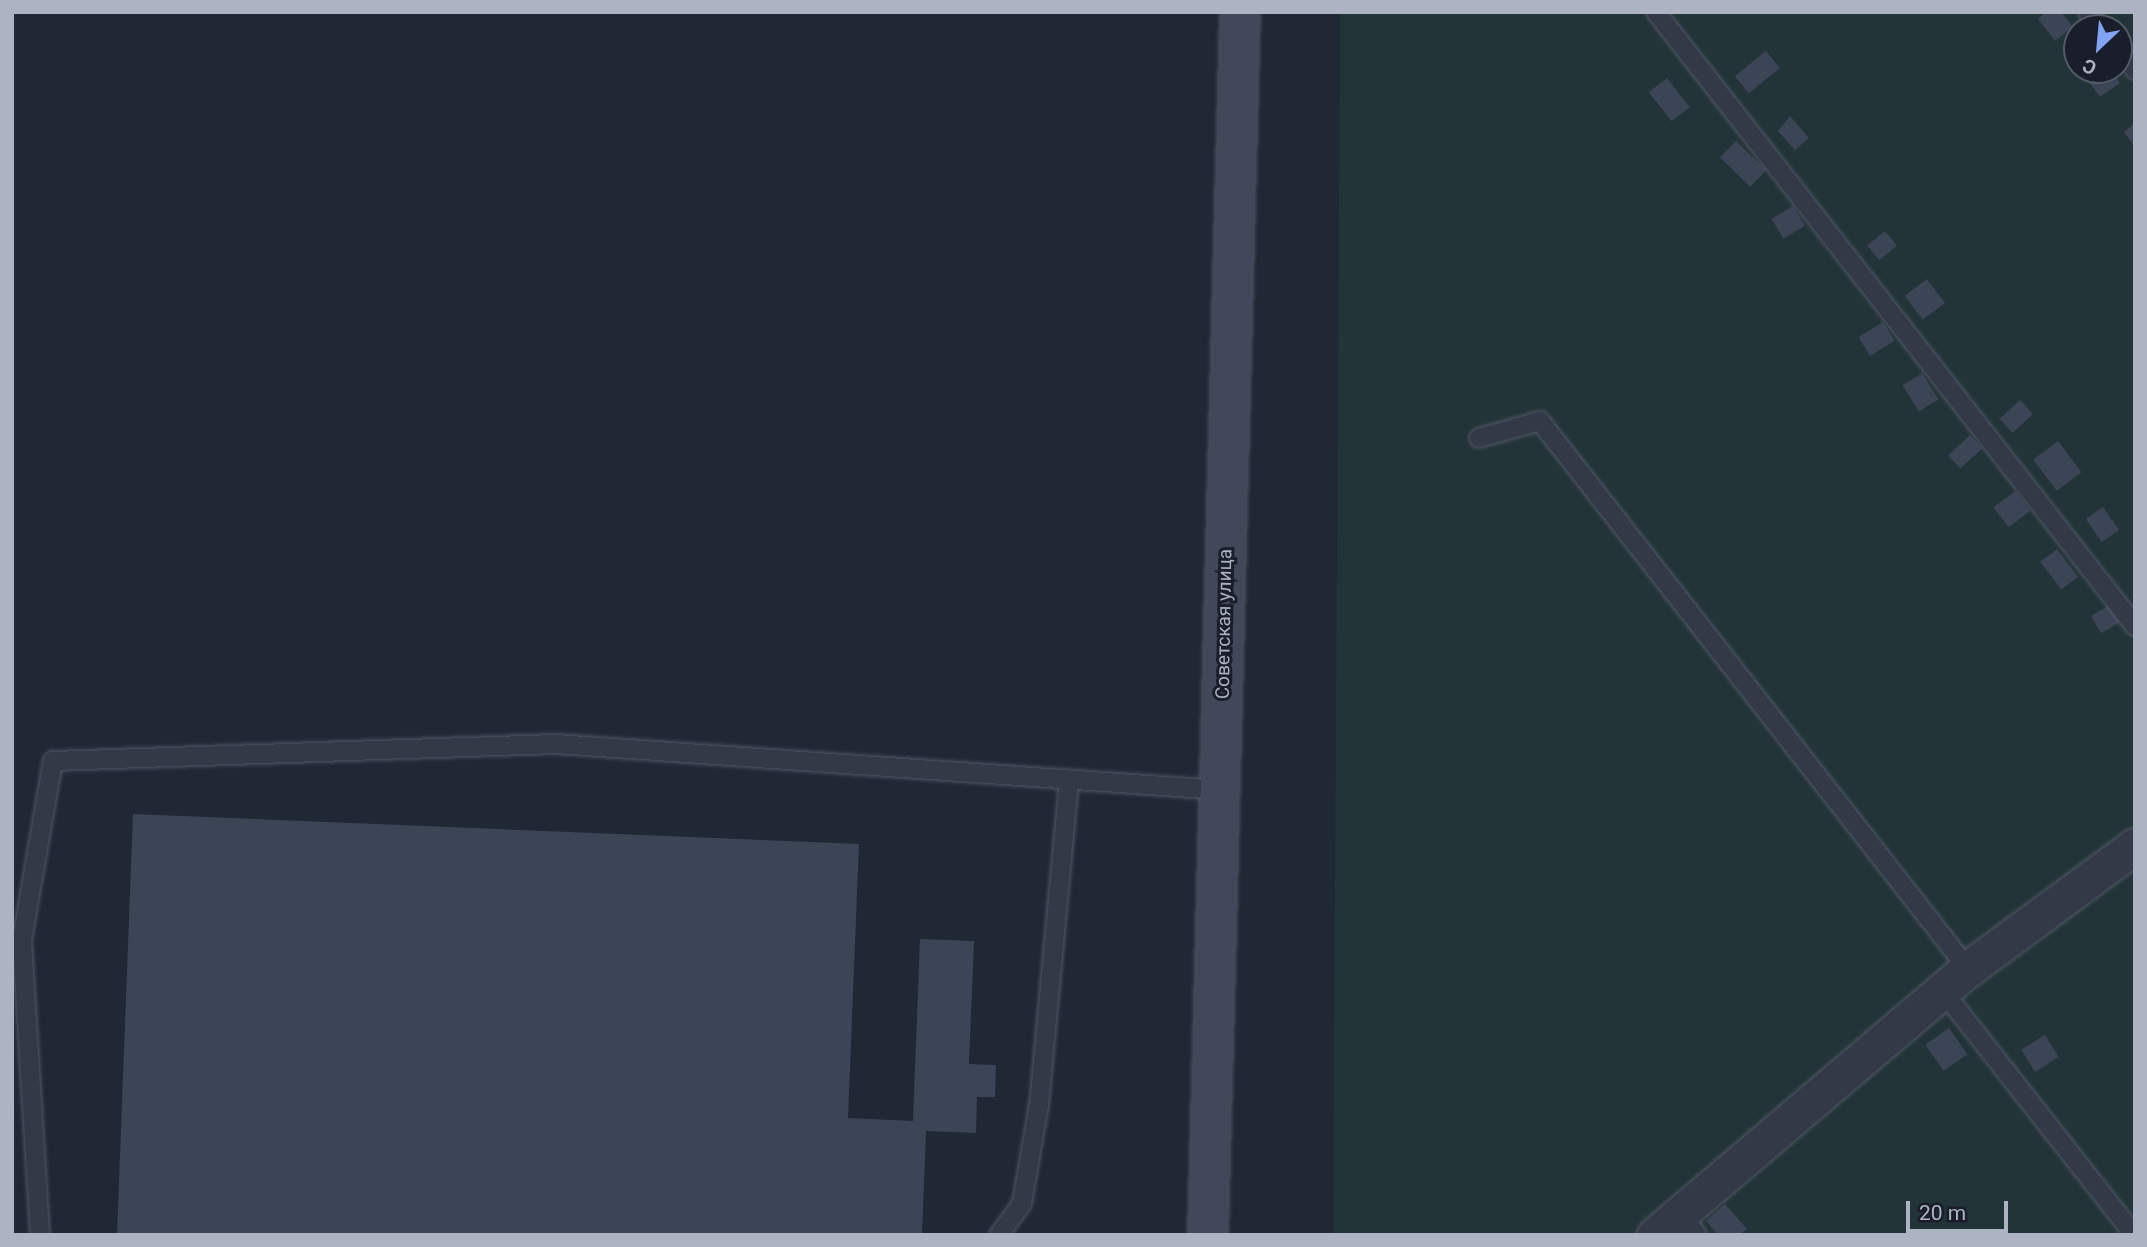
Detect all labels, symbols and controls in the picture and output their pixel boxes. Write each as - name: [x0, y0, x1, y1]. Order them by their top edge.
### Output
- north arrow: [2063, 14, 2133, 84]
- text: С: [2079, 53, 2100, 80]
- street label: Советская улица: [1211, 549, 1237, 699]
- scale bar: [1909, 1188, 2010, 1232]
- text: 20 m: [1919, 1201, 1966, 1225]

